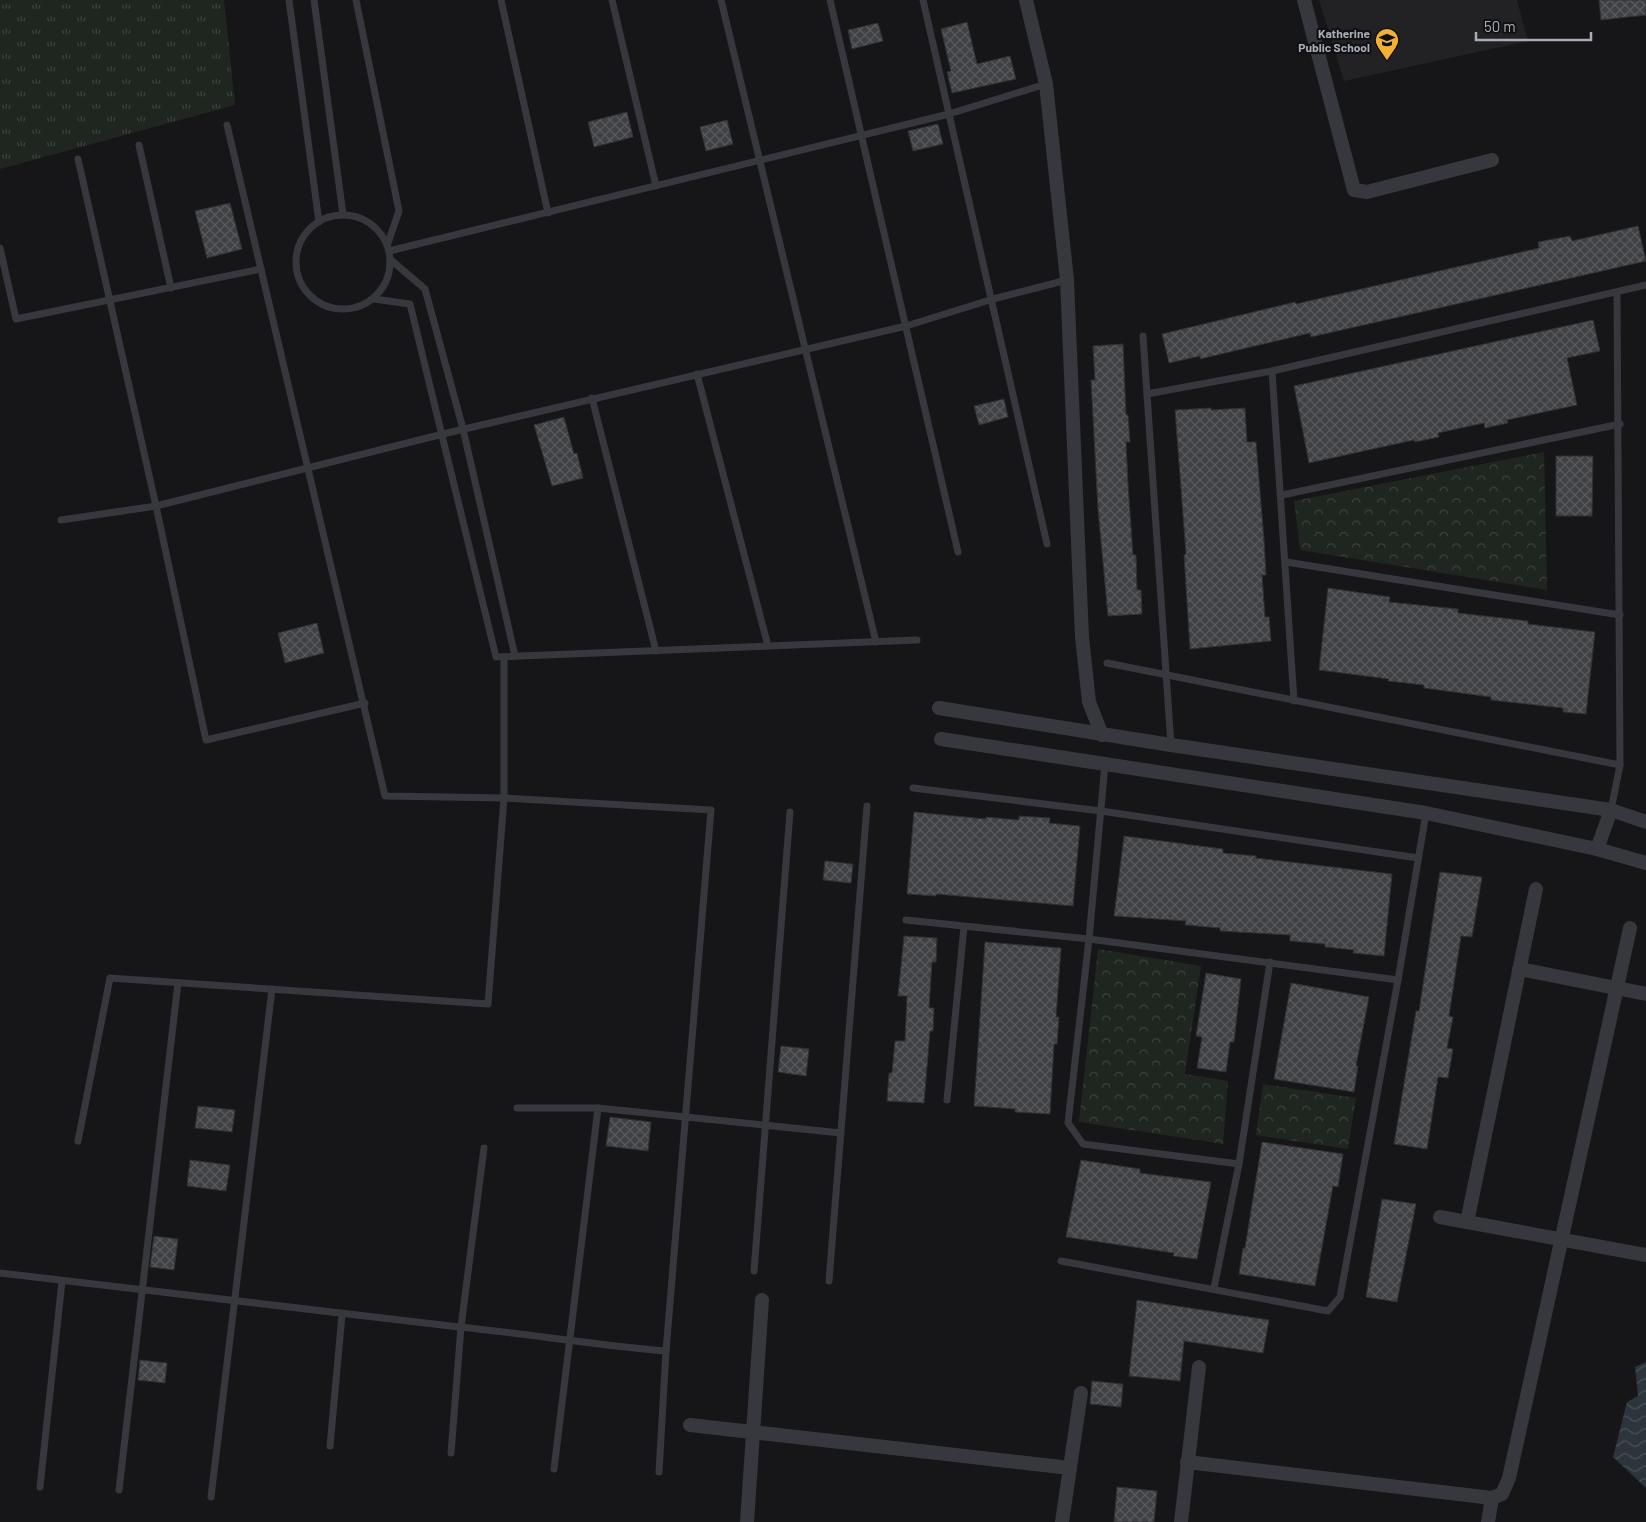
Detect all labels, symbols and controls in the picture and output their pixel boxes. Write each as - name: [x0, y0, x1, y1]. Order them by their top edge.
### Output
- scale bar: [1476, 10, 1591, 42]
- text: 50 m: [1484, 17, 1516, 35]
- place label: Katherine Public School: [1298, 26, 1370, 54]
- school or university icon: Katherine Public School: [1374, 27, 1400, 61]

